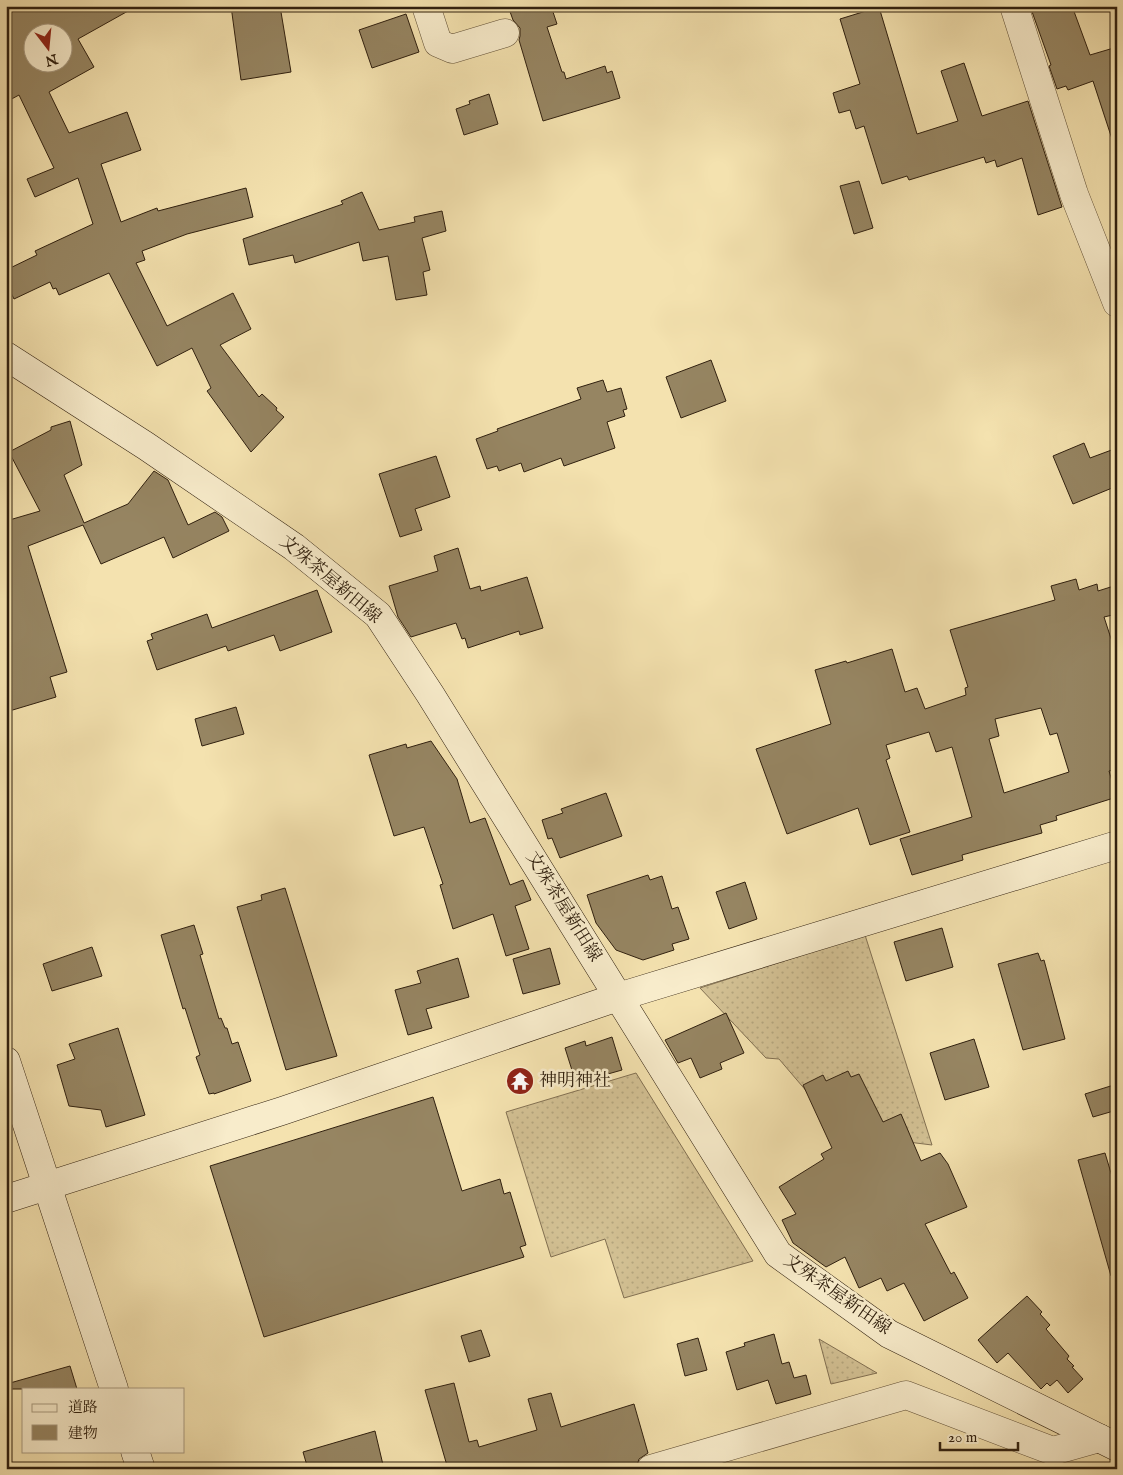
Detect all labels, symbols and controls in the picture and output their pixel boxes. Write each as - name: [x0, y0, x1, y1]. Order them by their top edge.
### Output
- north arrow: [22, 22, 72, 72]
- text: N: [43, 49, 61, 70]
- street label: 文殊茶屋新田線: [274, 531, 386, 629]
- street label: 文殊茶屋新田線: [520, 847, 606, 967]
- temple icon: 神明神社: [505, 1066, 535, 1096]
- place label: 神明神社: [539, 1070, 611, 1093]
- street label: 文殊茶屋新田線: [779, 1249, 895, 1341]
- legend: [22, 1388, 185, 1452]
- text: 道路: [68, 1398, 98, 1417]
- scale bar: [940, 1420, 1018, 1452]
- text: 建物: [68, 1424, 98, 1443]
- text: 20 m: [948, 1428, 978, 1447]

